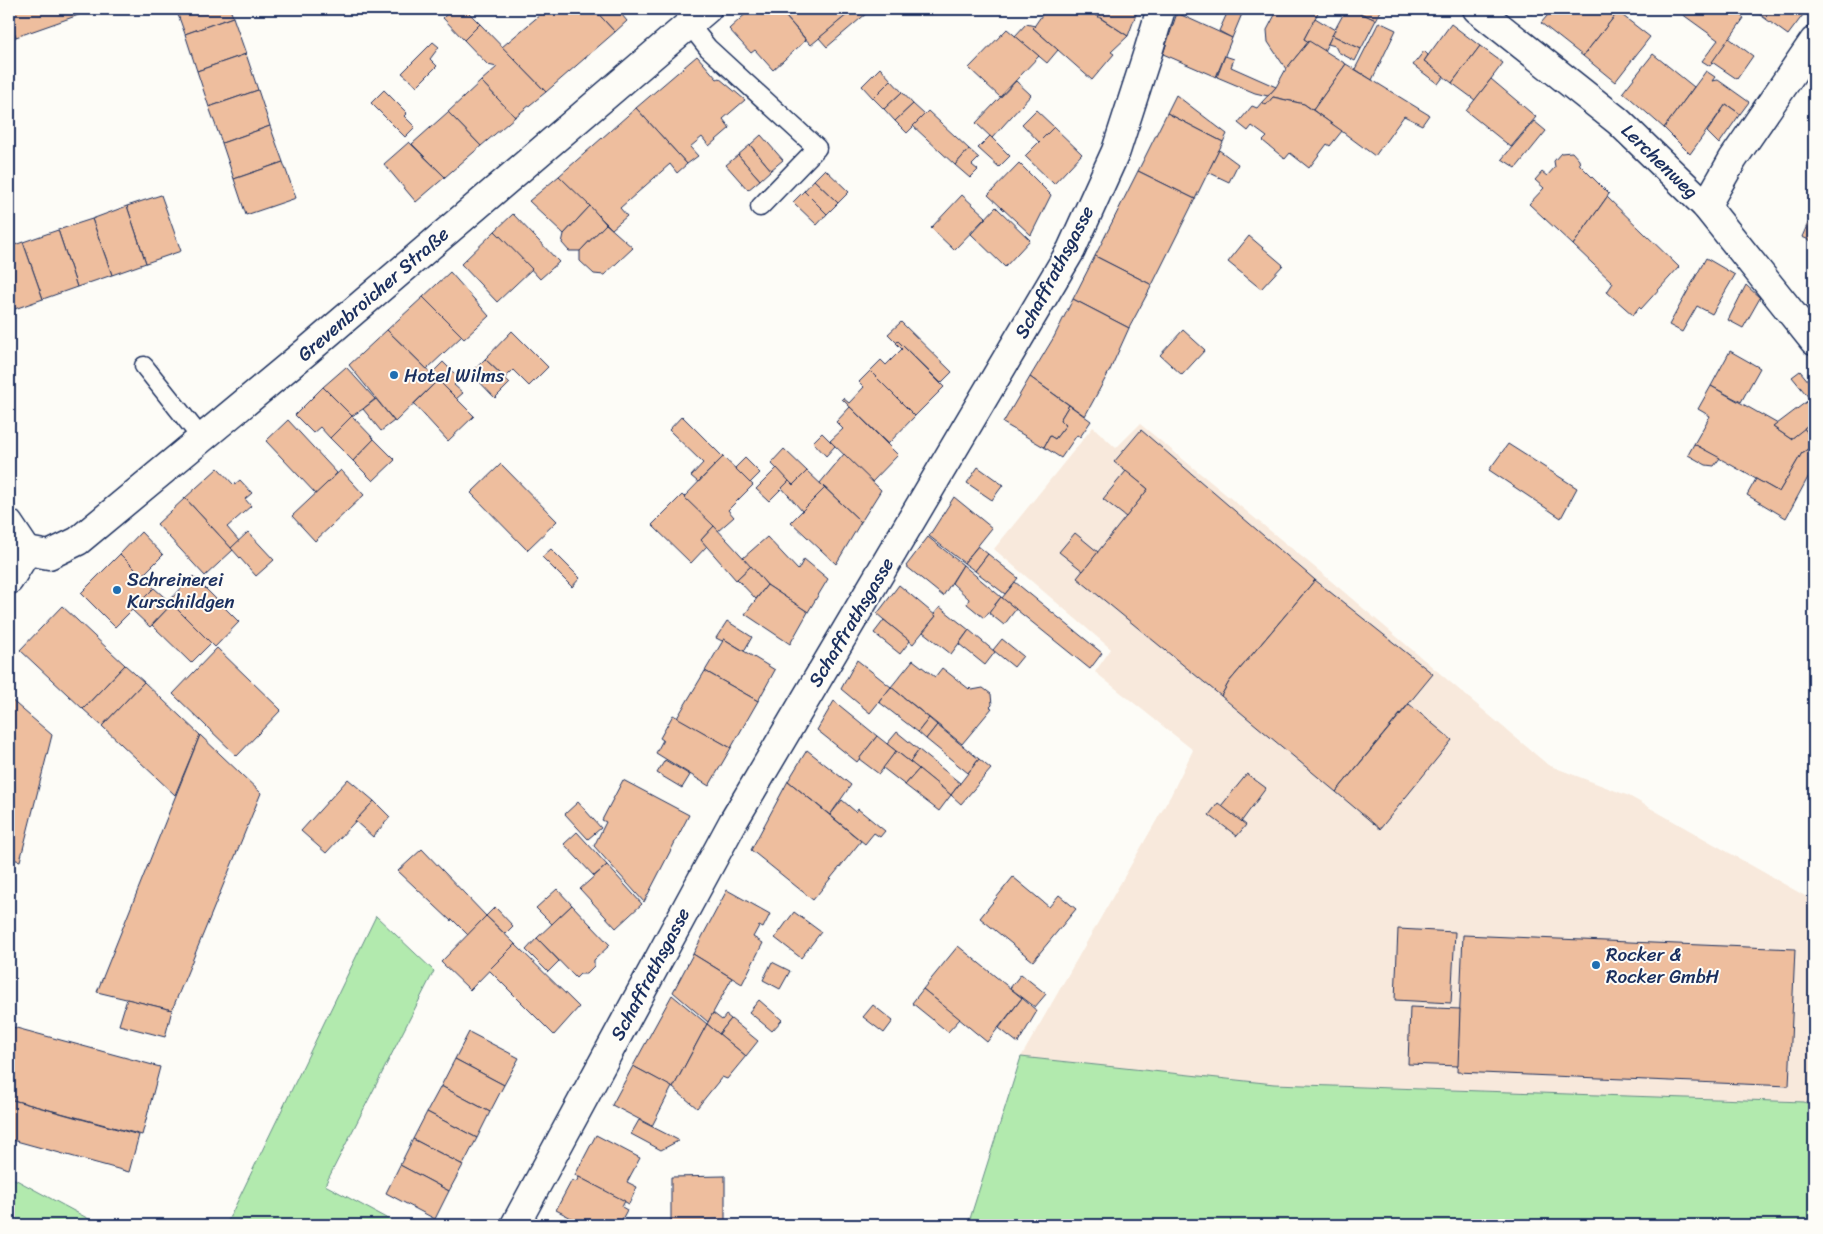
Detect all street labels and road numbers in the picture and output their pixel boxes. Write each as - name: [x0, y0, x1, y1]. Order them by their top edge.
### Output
- street label: Lerchenweg: [1613, 115, 1707, 207]
- street label: Schaffrathsgasse: [1005, 199, 1103, 344]
- street label: Grevenbroicher Straße: [289, 218, 457, 370]
- street label: Schaffrathsgasse: [799, 550, 903, 693]
- street label: Schaffrathsgasse: [601, 901, 699, 1046]

